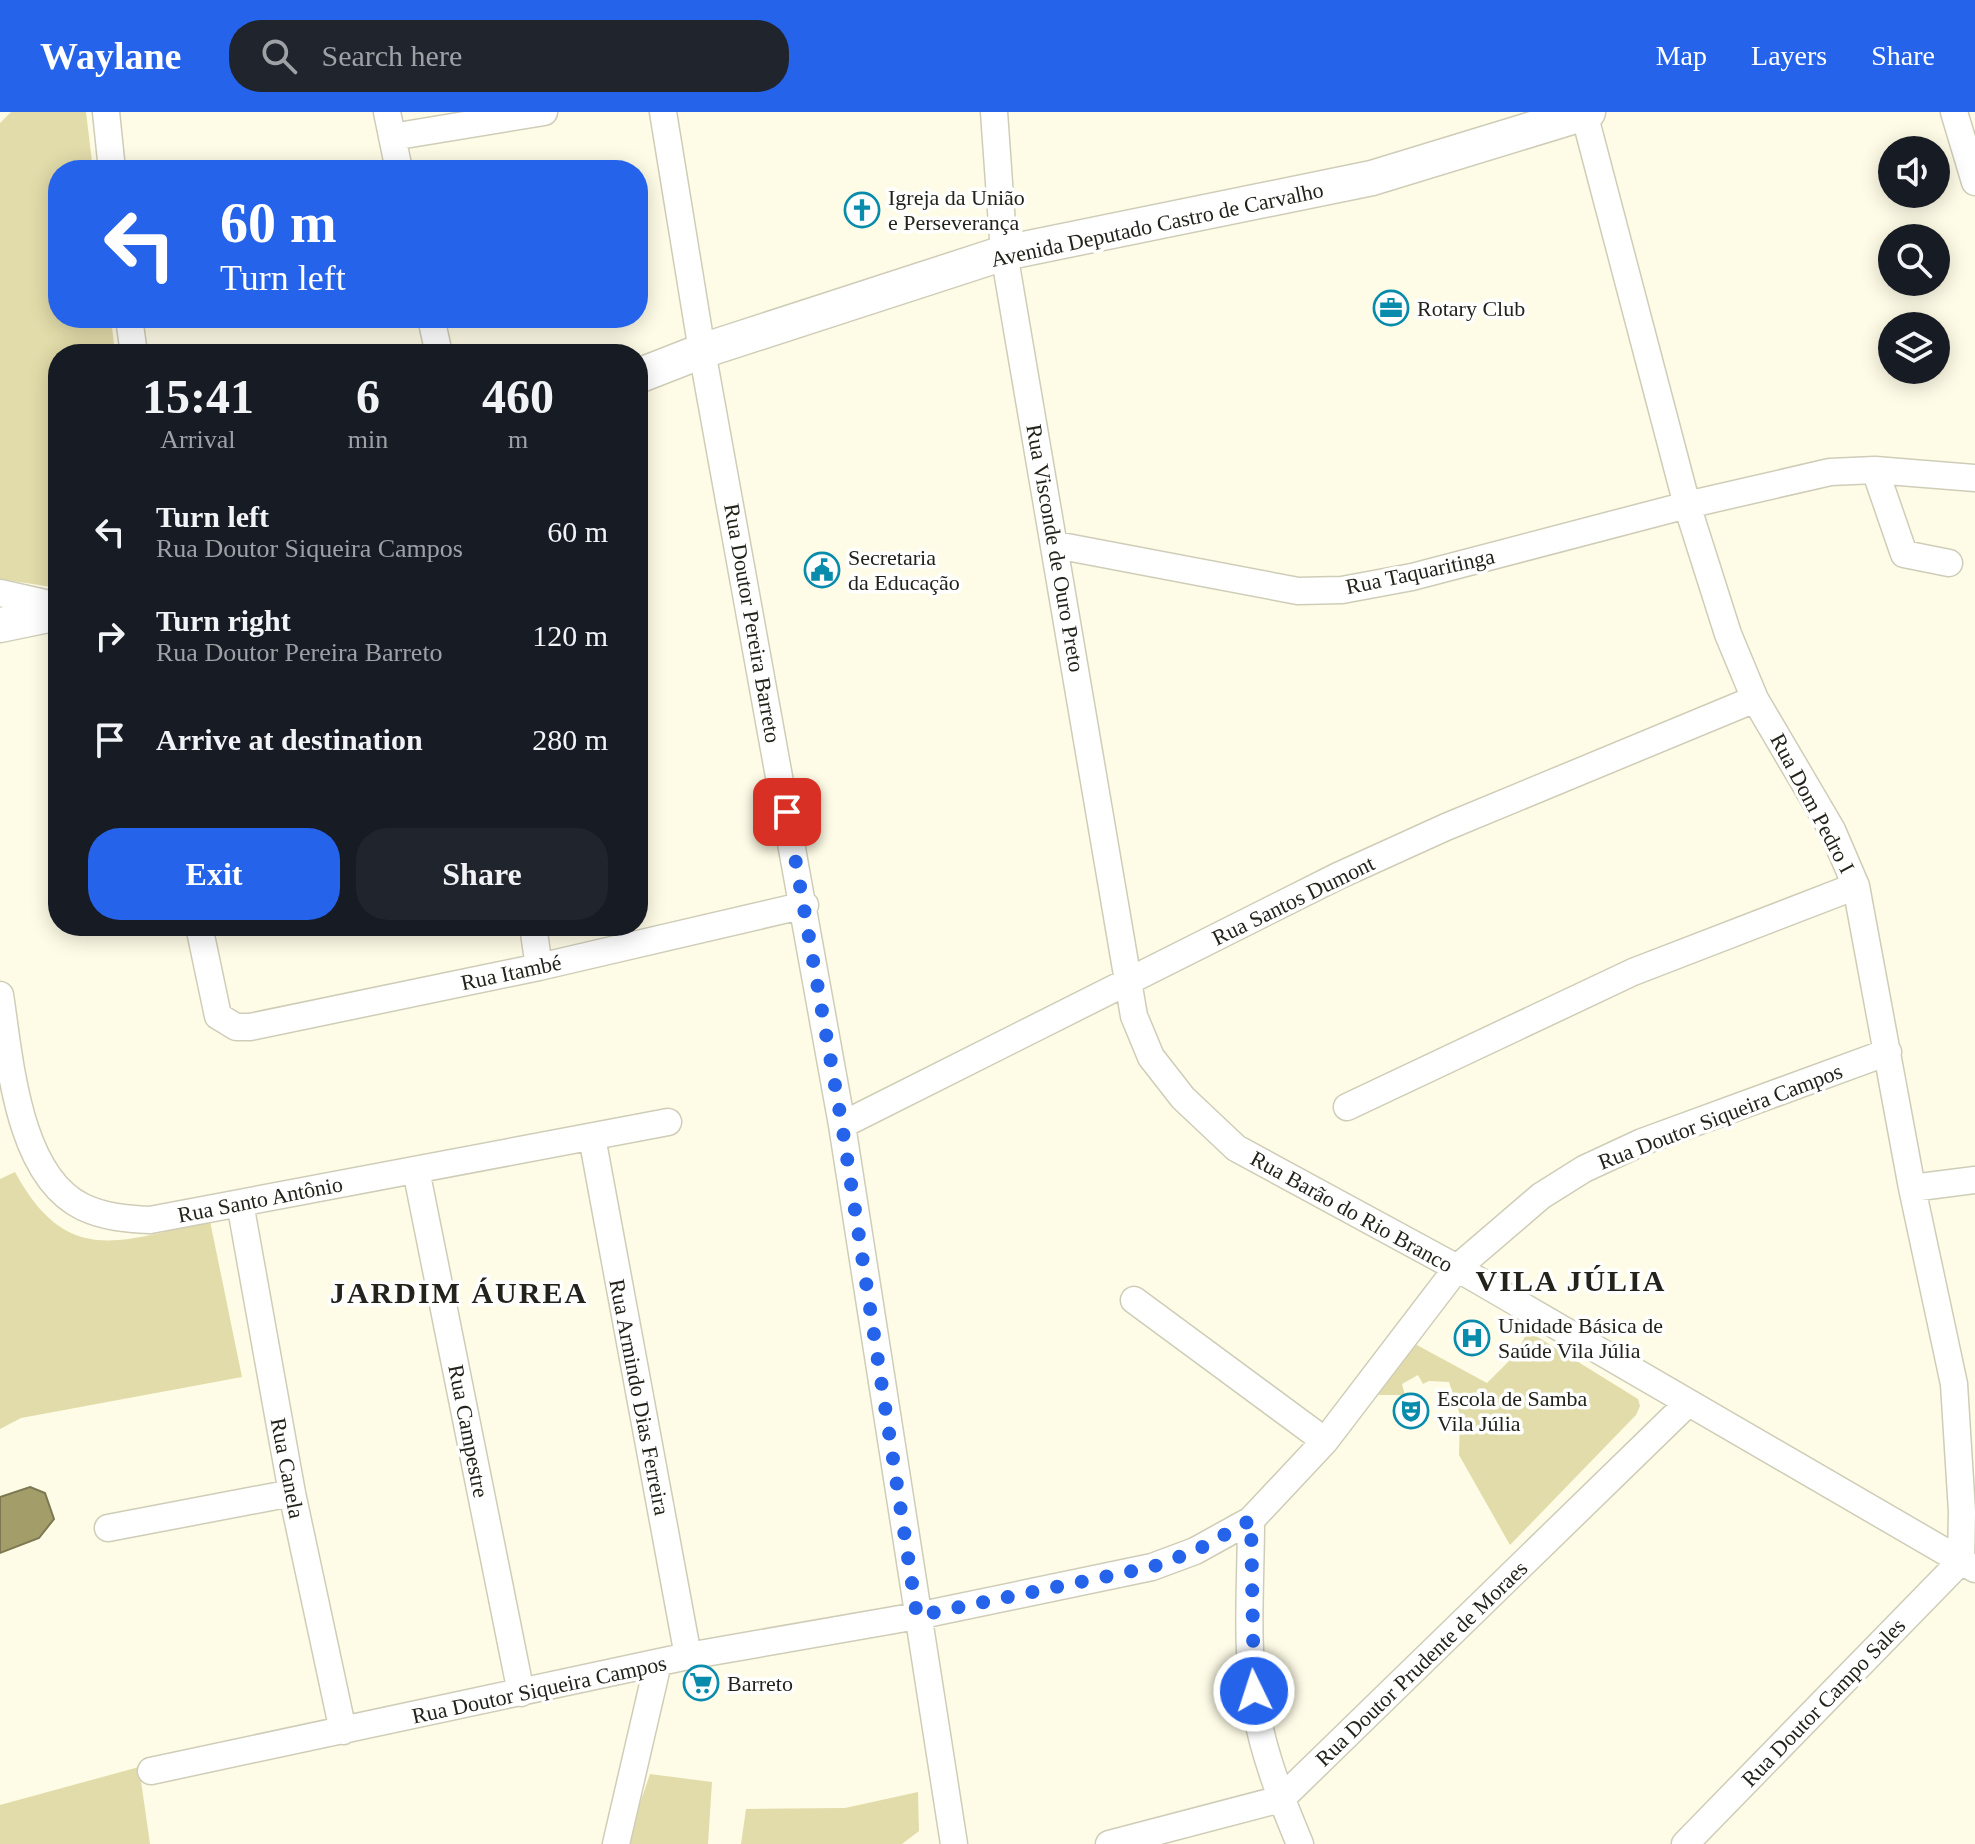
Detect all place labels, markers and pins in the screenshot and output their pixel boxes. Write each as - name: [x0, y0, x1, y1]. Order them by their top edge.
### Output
- place label: Igreja da União e Perseverança: [888, 185, 1025, 235]
- church icon: Igreja da União e Perseverança: [843, 191, 881, 229]
- office icon: Rotary Club: [1372, 289, 1410, 327]
- place label: Rotary Club: [1417, 296, 1525, 321]
- place label: Secretaria da Educação: [848, 545, 960, 595]
- public building icon: Secretaria da Educação: [803, 551, 841, 589]
- pin: [753, 778, 821, 846]
- place label: Unidade Básica de Saúde Vila Júlia: [1498, 1313, 1663, 1363]
- hospital icon: Unidade Básica de Saúde Vila Júlia: [1453, 1319, 1491, 1357]
- place label: Escola de Samba Vila Júlia: [1437, 1386, 1588, 1436]
- theatre icon: Escola de Samba Vila Júlia: [1392, 1392, 1430, 1430]
- supermarket icon: Barreto: [682, 1664, 720, 1702]
- place label: Barreto: [727, 1671, 793, 1696]

